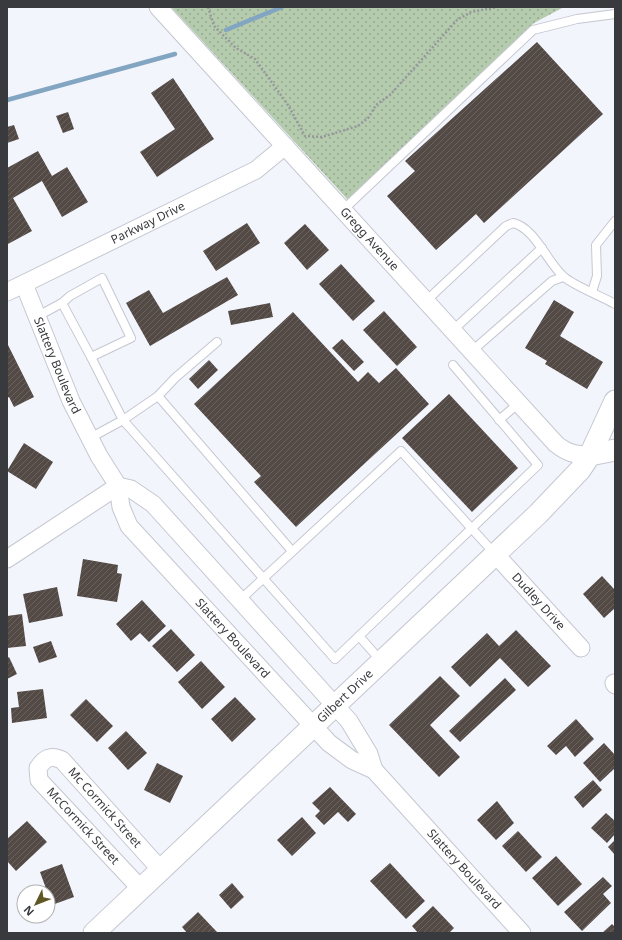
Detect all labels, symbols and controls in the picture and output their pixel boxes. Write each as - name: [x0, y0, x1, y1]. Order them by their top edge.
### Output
- street label: Parkway Drive: [108, 197, 188, 248]
- street label: Gregg Avenue: [336, 203, 403, 274]
- street label: Slattery Boulevard: [30, 314, 85, 417]
- street label: Dudley Drive: [508, 569, 570, 634]
- street label: Slattery Boulevard: [192, 594, 274, 682]
- street label: Gilbert Drive: [313, 665, 376, 727]
- street label: Mc Cormick Street: [64, 763, 146, 852]
- street label: McCormick Street: [43, 783, 124, 868]
- street label: Slattery Boulevard: [423, 825, 505, 913]
- north arrow: [16, 884, 56, 924]
- text: N: [20, 903, 37, 920]

